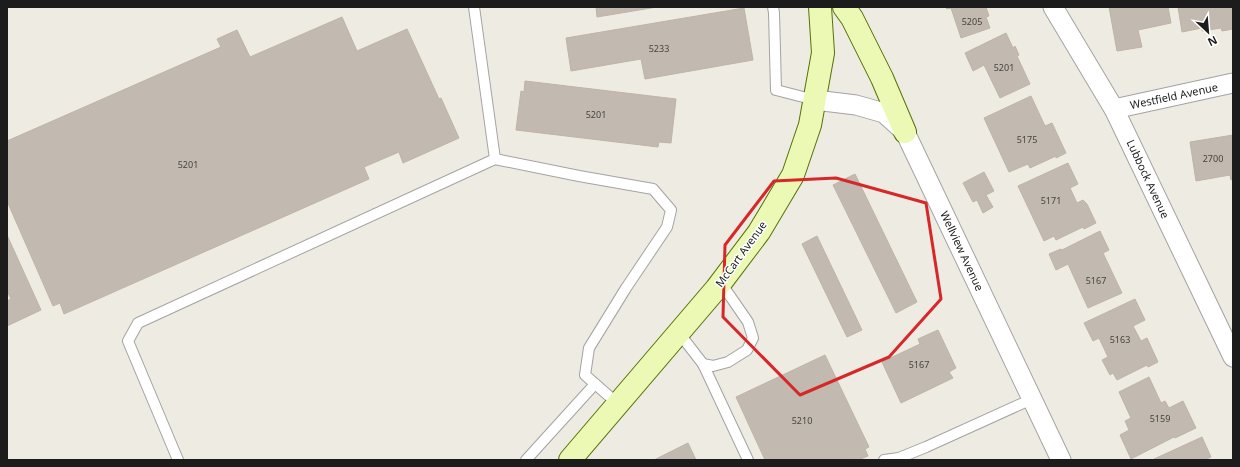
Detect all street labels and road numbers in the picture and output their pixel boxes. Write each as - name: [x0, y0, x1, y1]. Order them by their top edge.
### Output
- street label: Westfield Avenue: [1129, 79, 1219, 112]
- street label: Lubbock Avenue: [1124, 137, 1173, 221]
- street label: Wellview Avenue: [937, 208, 988, 293]
- street label: McCart Avenue: [711, 218, 770, 290]

